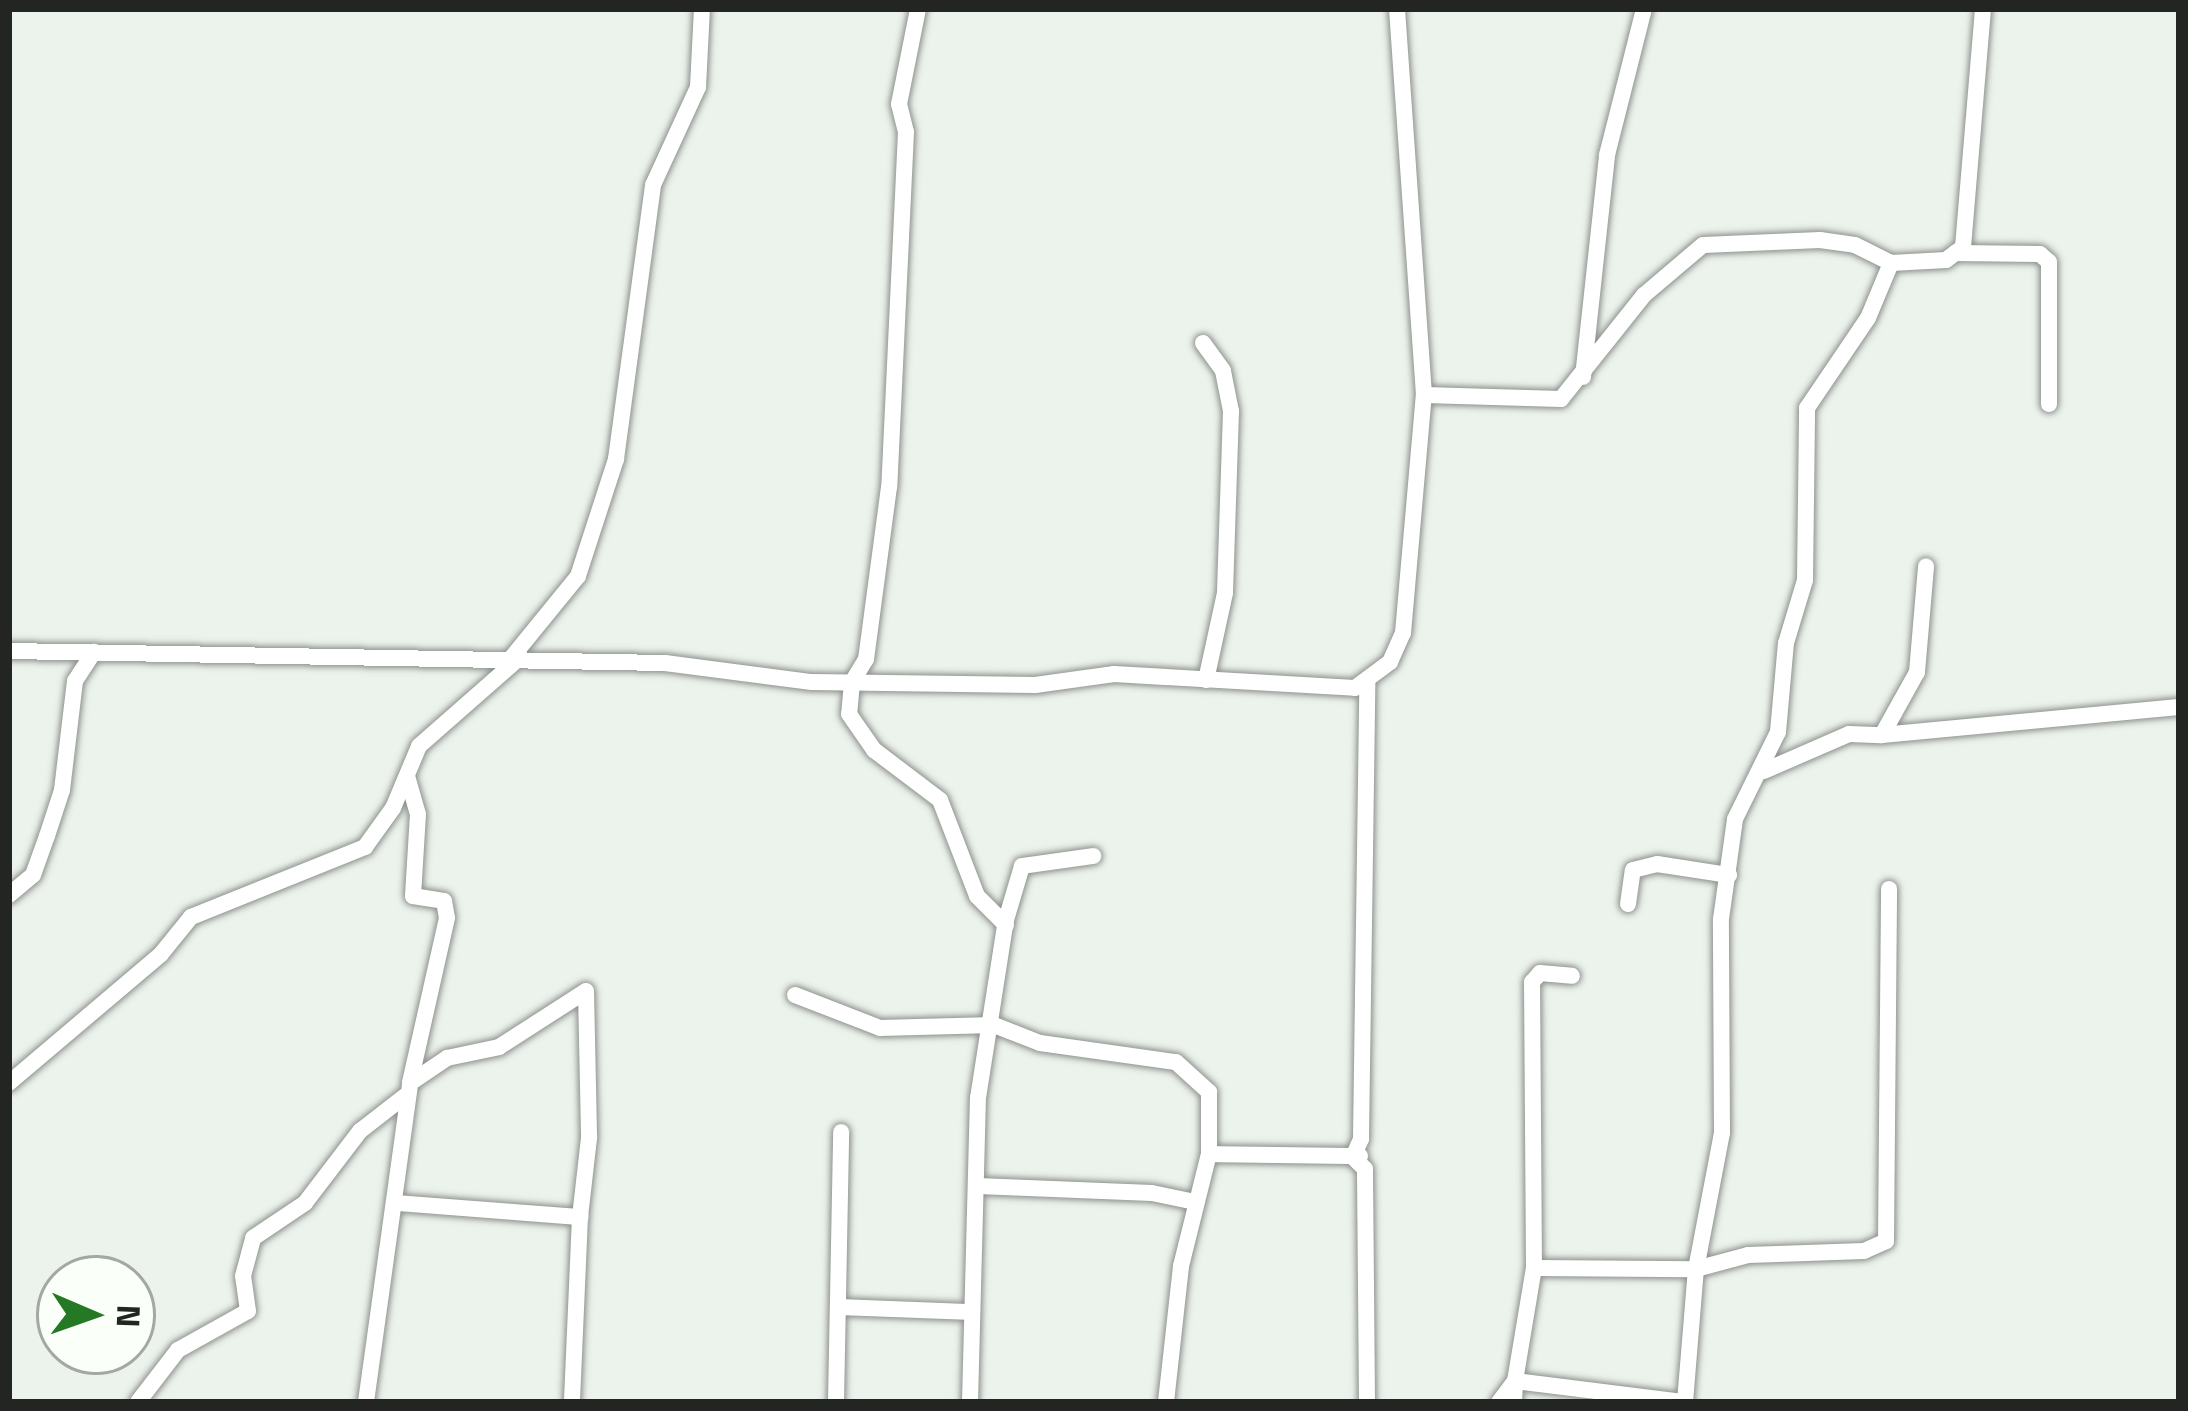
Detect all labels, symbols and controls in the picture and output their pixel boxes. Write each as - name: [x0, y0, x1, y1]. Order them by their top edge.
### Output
- north arrow: [36, 1255, 156, 1375]
- text: N: [104, 1304, 154, 1328]

